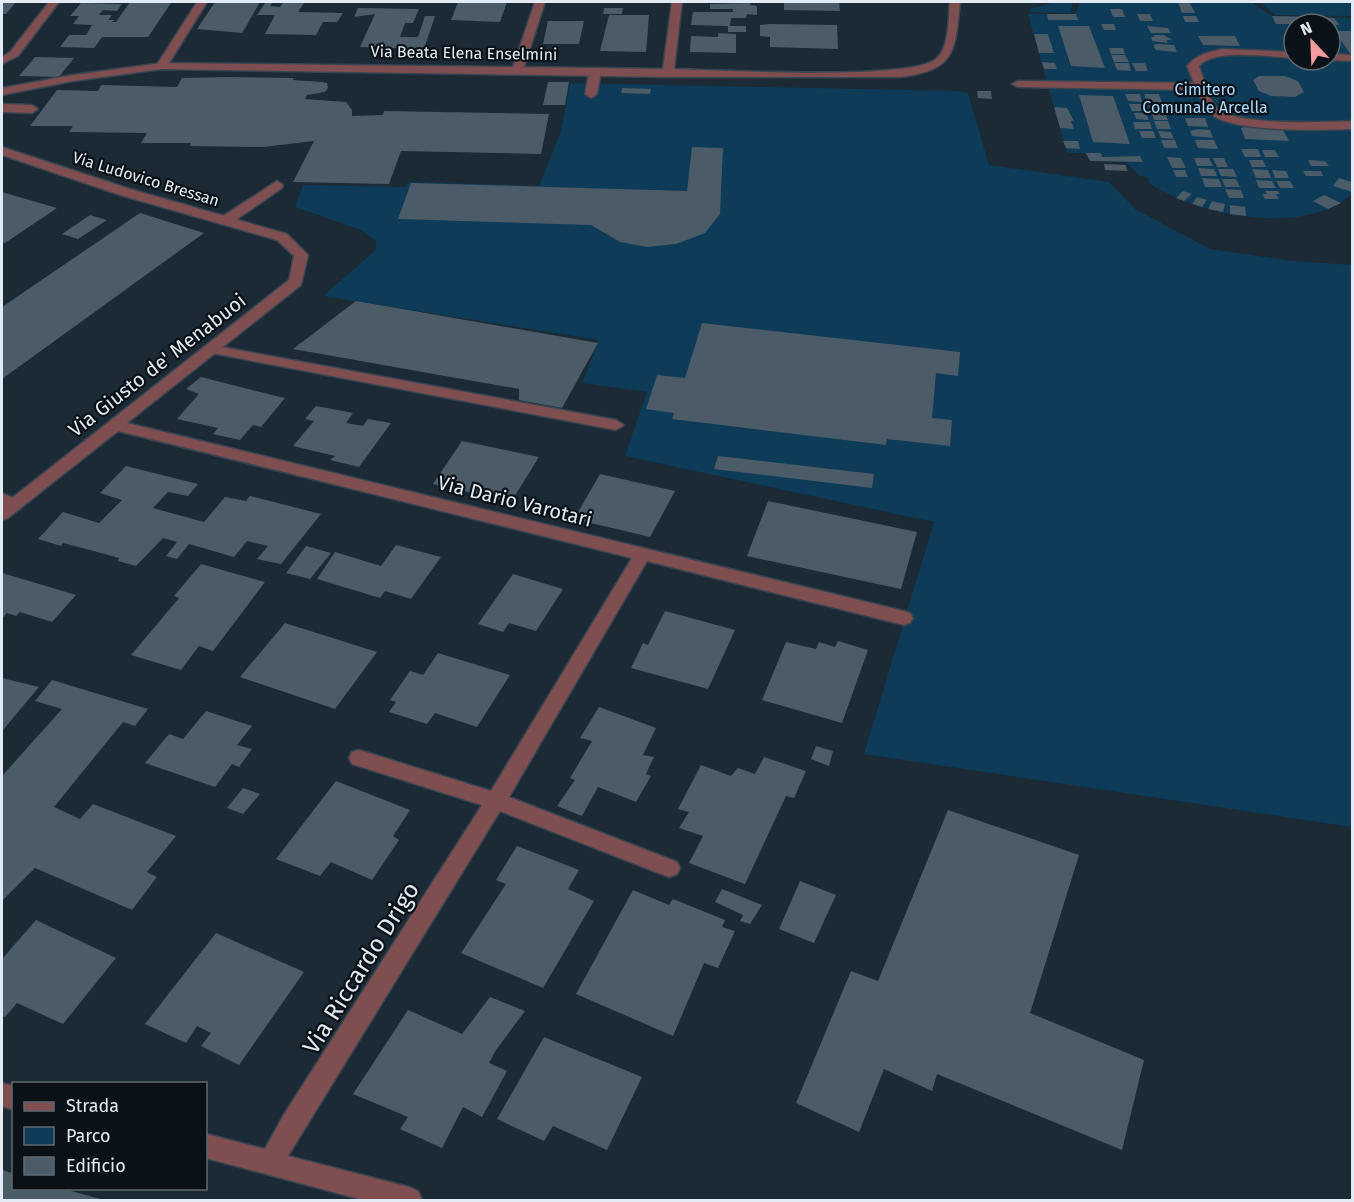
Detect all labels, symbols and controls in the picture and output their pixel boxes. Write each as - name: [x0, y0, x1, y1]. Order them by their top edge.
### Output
- north arrow: [1282, 12, 1342, 72]
- text: N: [1298, 18, 1315, 39]
- street label: Via Beata Elena Enselmini: [370, 42, 558, 64]
- park label: Cimitero Comunale Arcella: [1142, 80, 1268, 117]
- street label: Via Ludovico Bressan: [70, 148, 222, 210]
- street label: Via Giusto de' Menabuoi: [64, 288, 250, 442]
- street label: Via Dario Varotari: [435, 470, 595, 532]
- street label: Via Riccardo Drigo: [297, 877, 425, 1059]
- legend: [12, 1082, 207, 1190]
- text: Strada: [66, 1095, 119, 1117]
- text: Parco: [66, 1125, 110, 1147]
- text: Edificio: [66, 1155, 126, 1177]

